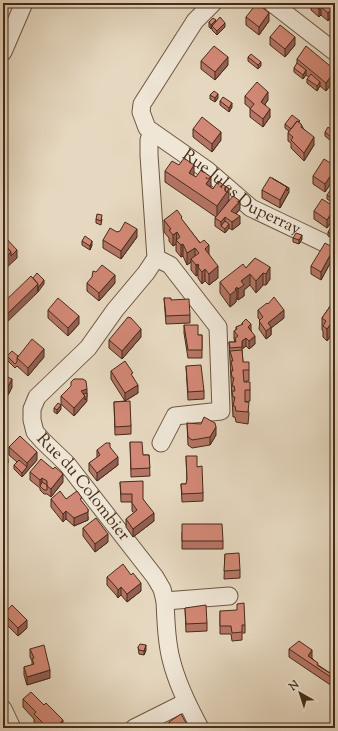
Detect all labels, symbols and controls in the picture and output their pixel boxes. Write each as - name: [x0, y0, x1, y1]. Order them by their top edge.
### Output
- street label: Rue Jules Duperray: [177, 144, 305, 242]
- street label: Rue du Colombier: [30, 428, 135, 547]
- north arrow: [280, 673, 320, 713]
- text: N: [285, 677, 303, 696]

